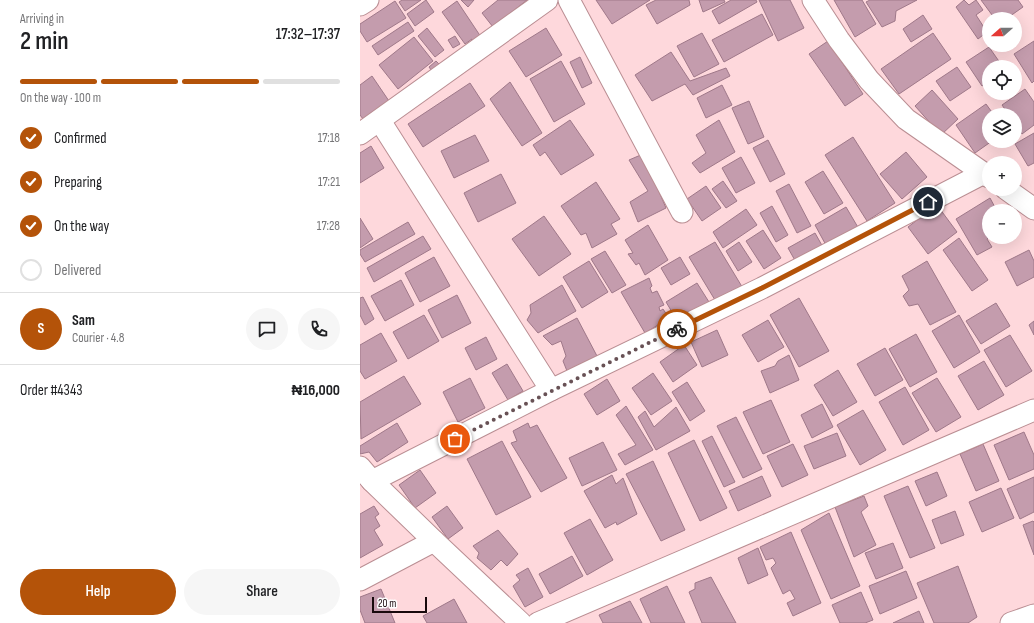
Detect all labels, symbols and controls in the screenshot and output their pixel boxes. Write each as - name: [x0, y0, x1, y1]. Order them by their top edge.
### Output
- text: Arriving in: [20, 11, 64, 27]
- north arrow: [982, 12, 1022, 52]
- map controls: [982, 12, 1022, 244]
- text: 17:32–17:37: [276, 25, 340, 44]
- text: 2 min: [20, 26, 69, 57]
- button: locate: [982, 60, 1022, 100]
- text: On the way · 100 m: [20, 90, 101, 106]
- button: layers: [982, 108, 1022, 148]
- icon: check: [20, 127, 42, 149]
- text: Confirmed: [54, 129, 107, 148]
- text: 17:18: [318, 130, 340, 146]
- button: +: [982, 156, 1022, 196]
- icon: check: [20, 171, 42, 193]
- text: Preparing: [54, 173, 102, 192]
- text: 17:21: [318, 174, 340, 190]
- pin: [911, 185, 945, 219]
- icon: home: [917, 191, 939, 213]
- button: −: [982, 204, 1022, 244]
- icon: check: [20, 215, 42, 237]
- text: On the way: [54, 217, 109, 236]
- text: 17:28: [317, 218, 340, 234]
- text: Delivered: [54, 261, 101, 280]
- button: chat: [246, 308, 288, 350]
- button: phone: [298, 308, 340, 350]
- courier: [657, 309, 697, 349]
- text: Sam: [72, 311, 95, 330]
- icon: bike: [666, 318, 688, 340]
- text: S: [38, 319, 44, 338]
- text: Courier · 4.8: [72, 330, 124, 346]
- text: Order #4343: [20, 381, 83, 400]
- text: ₦16,000: [292, 381, 340, 400]
- pin: [438, 422, 472, 456]
- icon: bag: [444, 428, 466, 450]
- button: Help: [20, 569, 176, 615]
- button: Share: [184, 569, 340, 615]
- scale bar: [372, 595, 427, 614]
- text: 20 m: [378, 597, 396, 610]

